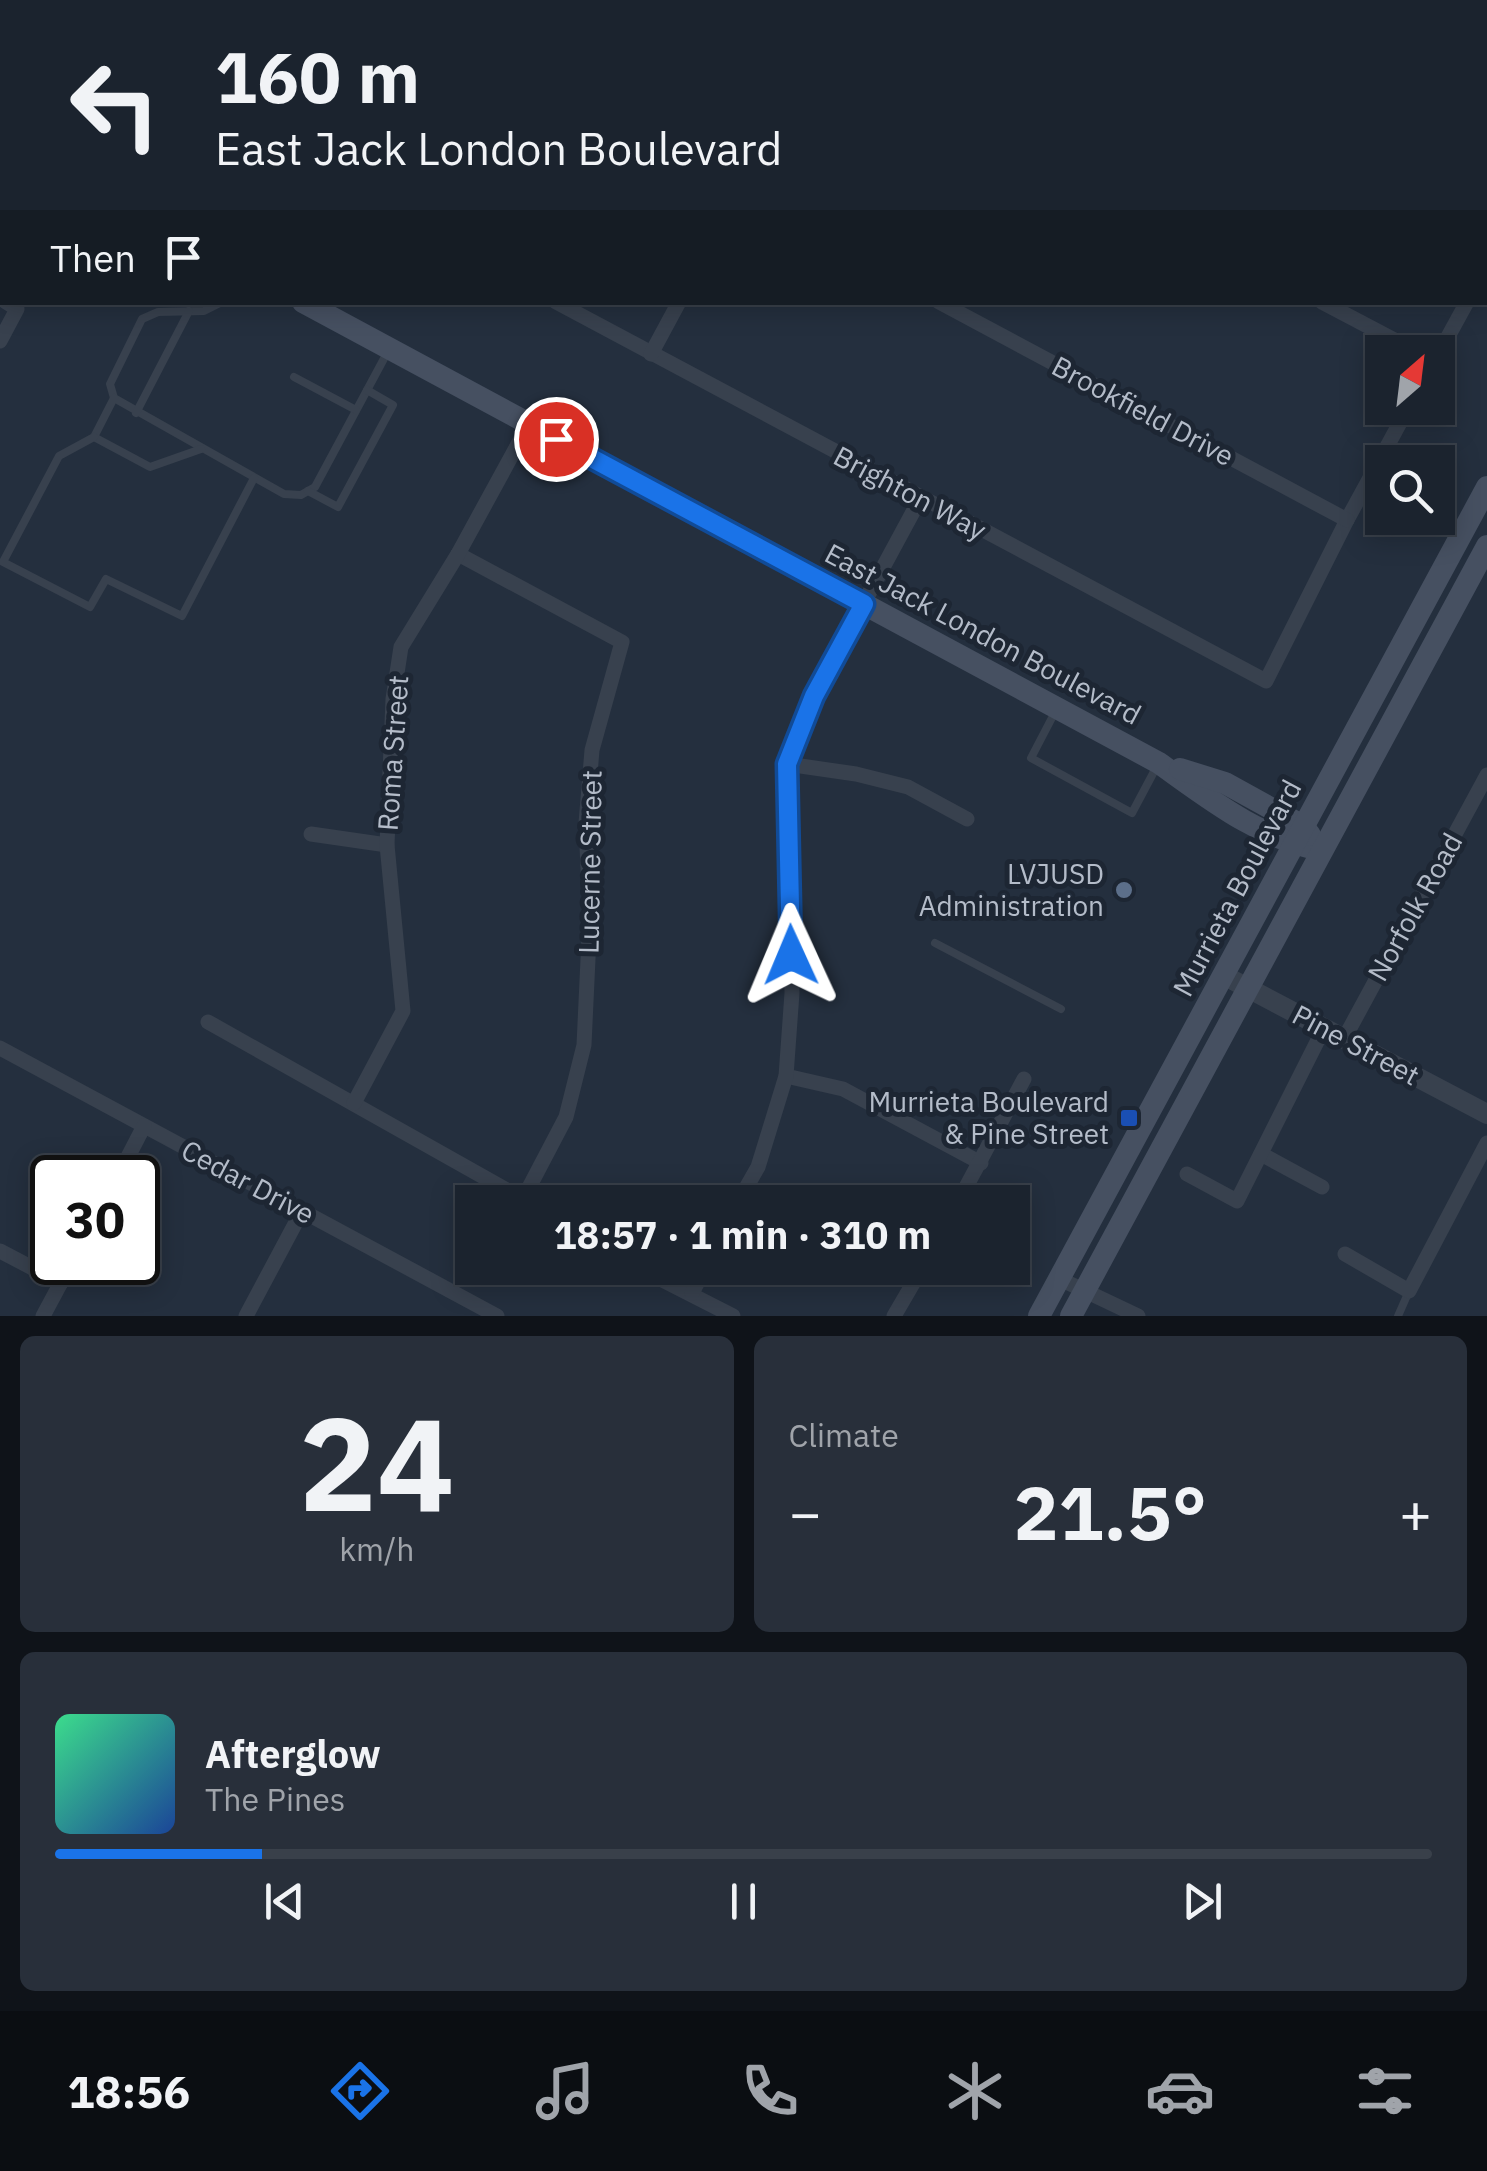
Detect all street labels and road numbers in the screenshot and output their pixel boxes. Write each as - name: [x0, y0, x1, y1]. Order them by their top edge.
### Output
- street label: Brookfield Drive: [1046, 347, 1241, 474]
- street label: Brighton Way: [828, 437, 993, 548]
- street label: East Jack London Boulevard: [819, 534, 1148, 733]
- street label: Roma Street: [369, 674, 416, 832]
- street label: Lucerne Street: [569, 770, 610, 954]
- street label: Murrieta Boulevard: [1164, 773, 1309, 1003]
- street label: Norfolk Road: [1359, 826, 1470, 987]
- street label: Pine Street: [1286, 996, 1426, 1093]
- street label: Cedar Drive: [175, 1131, 321, 1232]

